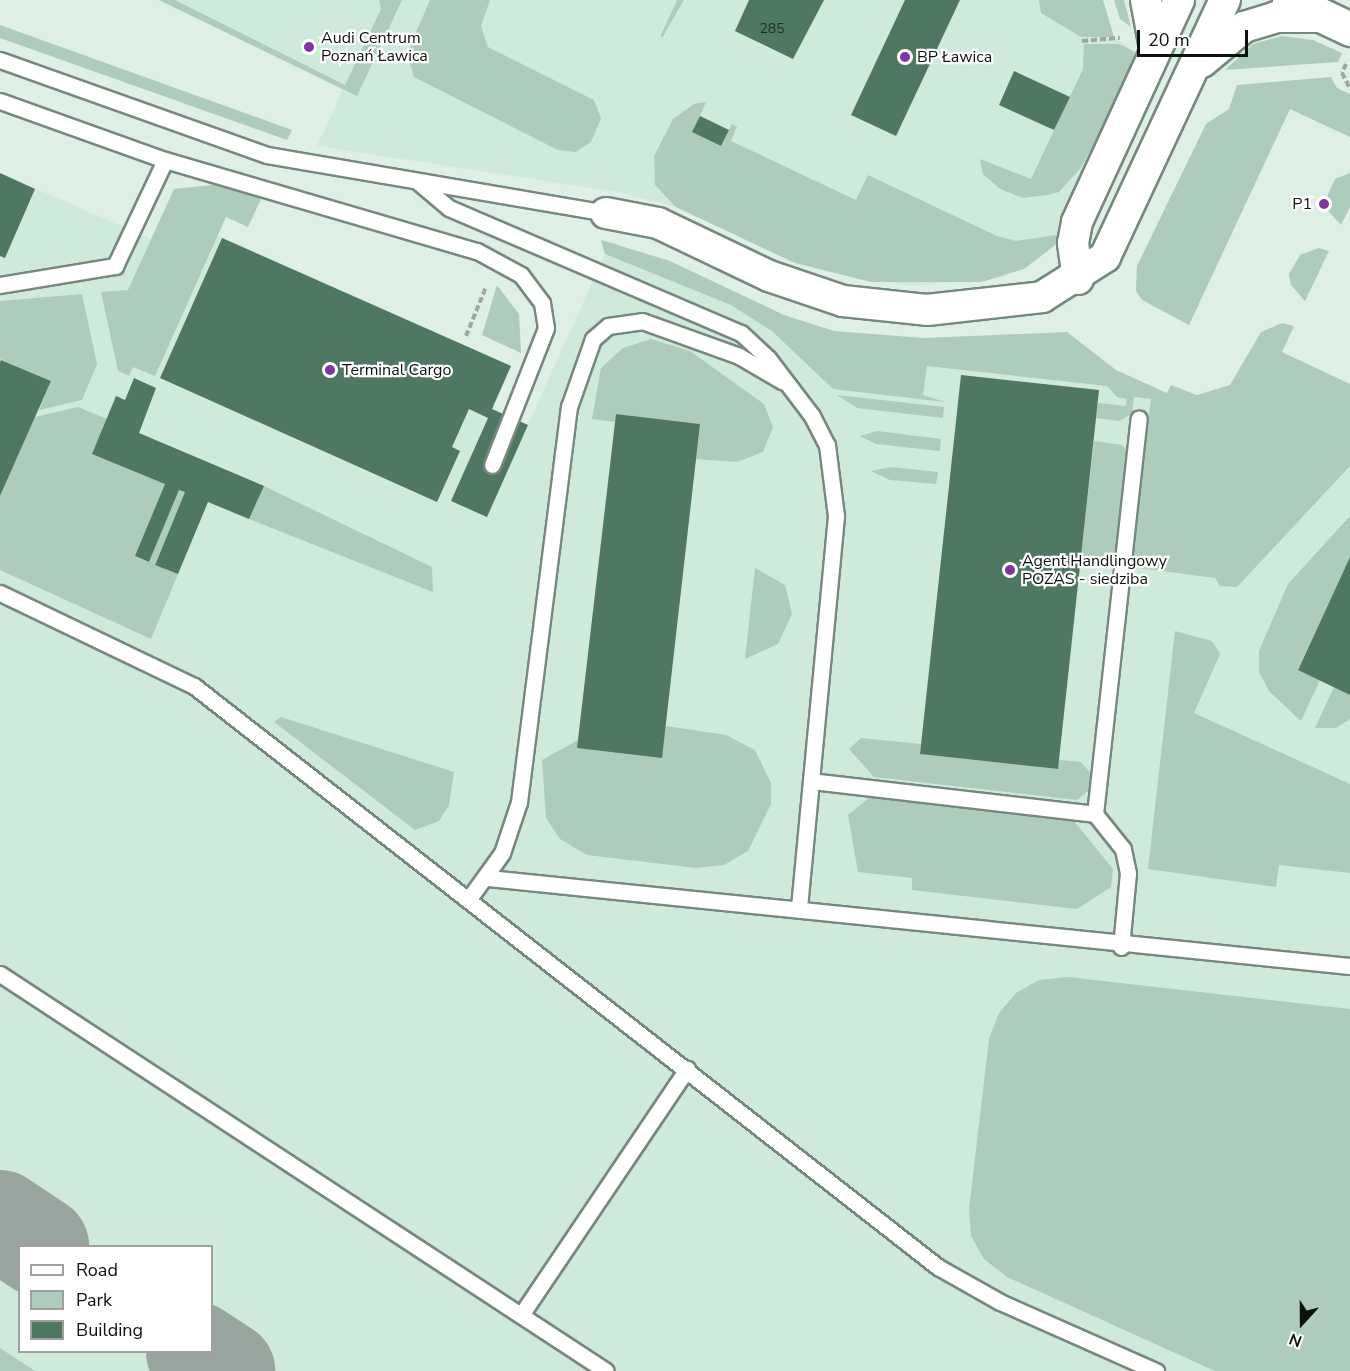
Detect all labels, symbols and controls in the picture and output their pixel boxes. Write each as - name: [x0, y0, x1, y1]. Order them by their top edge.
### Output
- scale bar: [1140, 18, 1251, 56]
- house number: 285: [759, 21, 785, 37]
- place label: Audi Centrum Poznań Ławica: [321, 28, 428, 66]
- text: 20 m: [1148, 28, 1190, 52]
- marker: Audi Centrum Poznań Ławica: [302, 40, 316, 54]
- place label: BP Ławica: [917, 47, 992, 67]
- marker: BP Ławica: [898, 50, 912, 64]
- place label: P1: [1292, 194, 1312, 214]
- marker: P1: [1317, 197, 1331, 211]
- place label: Terminal Cargo: [342, 360, 451, 380]
- marker: Terminal Cargo: [323, 363, 337, 377]
- place label: Agent Handlingowy POZAS - siedziba: [1022, 551, 1167, 589]
- marker: Agent Handlingowy POZAS - siedziba: [1003, 563, 1017, 577]
- legend: [18, 1245, 213, 1353]
- text: Road: [76, 1258, 118, 1282]
- text: Park: [76, 1288, 112, 1312]
- north arrow: [1272, 1293, 1332, 1353]
- text: Building: [76, 1318, 143, 1342]
- text: N: [1286, 1327, 1305, 1352]

